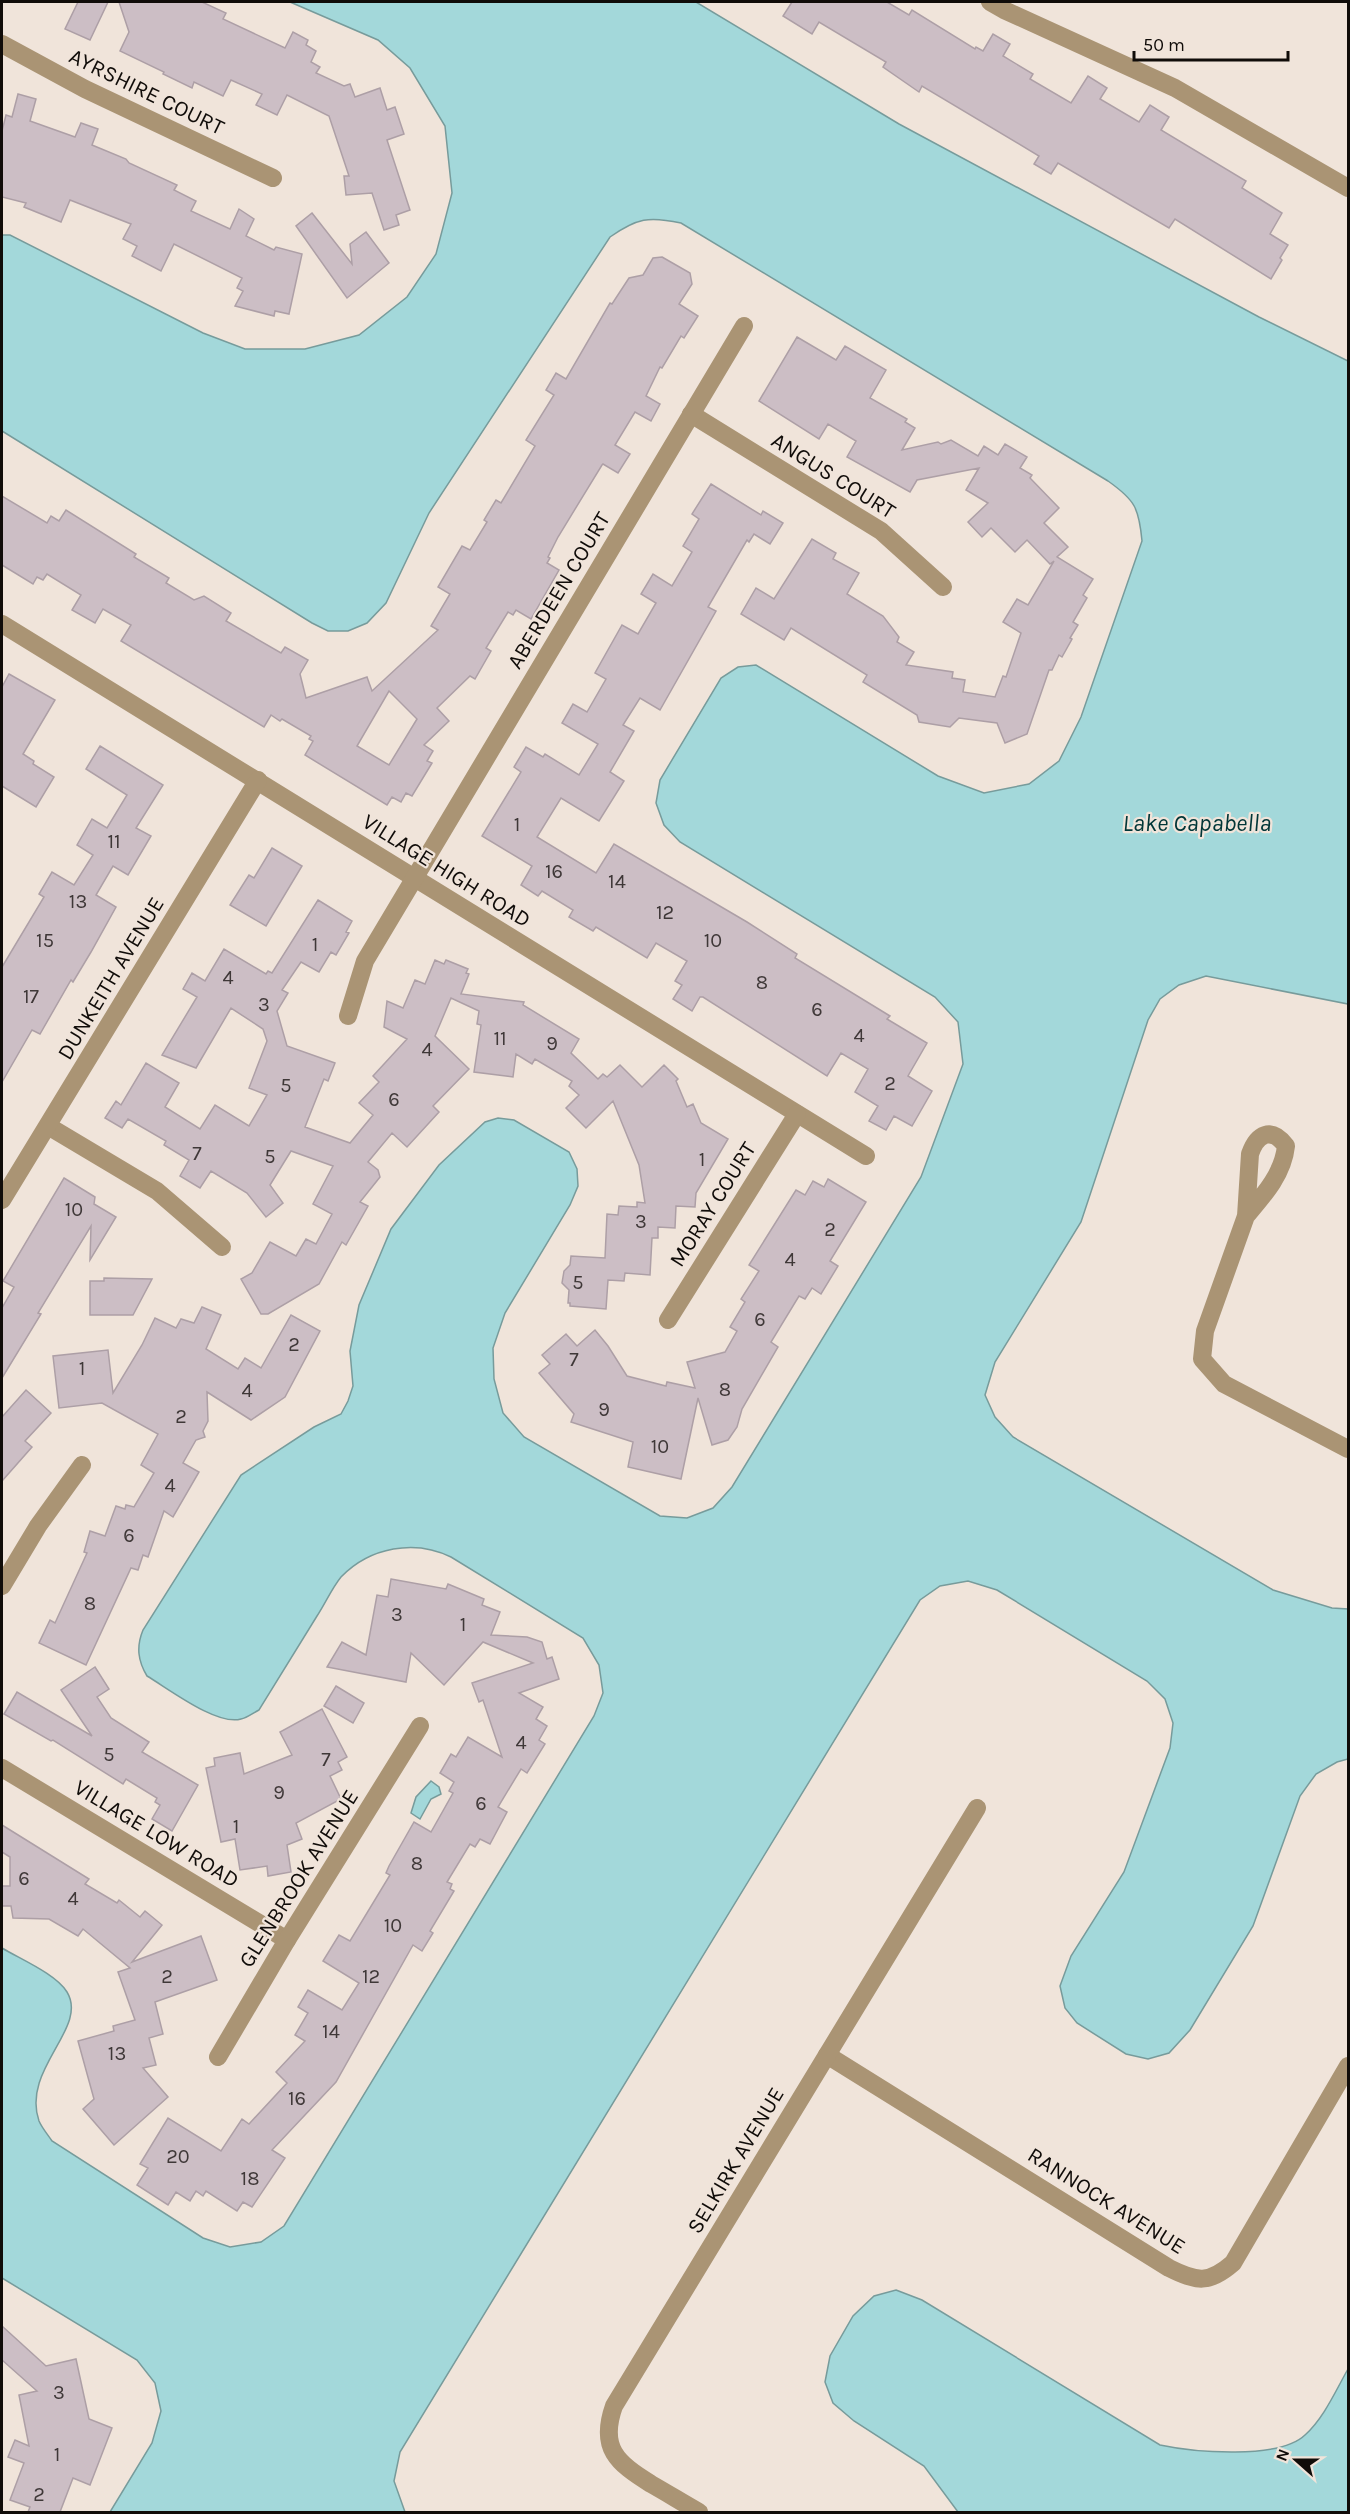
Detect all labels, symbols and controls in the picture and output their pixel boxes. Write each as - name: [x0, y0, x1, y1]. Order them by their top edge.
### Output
- scale bar: [1134, 24, 1288, 62]
- text: 50 m: [1143, 34, 1185, 56]
- street label: AYRSHIRE COURT: [65, 43, 228, 141]
- street label: ANGUS COURT: [767, 427, 900, 524]
- street label: ABERDEEN COURT: [502, 507, 616, 674]
- street label: VILLAGE HIGH ROAD: [358, 809, 535, 933]
- water label: Lake Capabella: [1123, 809, 1271, 837]
- house number: 1: [514, 813, 520, 836]
- house number: 11: [107, 830, 121, 853]
- house number: 16: [545, 860, 563, 883]
- house number: 14: [608, 870, 626, 893]
- house number: 13: [69, 890, 87, 913]
- street label: DUNKEITH AVENUE: [52, 892, 170, 1065]
- house number: 12: [656, 901, 674, 924]
- house number: 15: [36, 929, 54, 952]
- house number: 10: [704, 929, 722, 952]
- house number: 1: [312, 933, 318, 956]
- house number: 4: [222, 966, 234, 989]
- house number: 8: [756, 971, 768, 994]
- house number: 17: [23, 985, 40, 1008]
- house number: 3: [258, 993, 270, 1016]
- house number: 6: [811, 998, 823, 1021]
- house number: 4: [853, 1024, 865, 1047]
- house number: 11: [493, 1027, 507, 1050]
- house number: 9: [546, 1032, 558, 1055]
- house number: 4: [421, 1038, 433, 1061]
- house number: 2: [884, 1072, 896, 1095]
- house number: 5: [280, 1074, 292, 1097]
- house number: 6: [388, 1088, 400, 1111]
- street label: MORAY COURT: [664, 1137, 762, 1272]
- house number: 7: [192, 1142, 202, 1165]
- house number: 5: [264, 1145, 276, 1168]
- house number: 1: [699, 1148, 705, 1171]
- house number: 10: [65, 1198, 83, 1221]
- house number: 3: [635, 1210, 647, 1233]
- house number: 2: [824, 1218, 836, 1241]
- house number: 4: [784, 1248, 796, 1271]
- house number: 5: [572, 1271, 584, 1294]
- house number: 6: [754, 1308, 766, 1331]
- house number: 2: [288, 1333, 300, 1356]
- house number: 7: [569, 1348, 579, 1371]
- house number: 1: [79, 1357, 85, 1380]
- house number: 8: [719, 1378, 731, 1401]
- house number: 4: [241, 1379, 253, 1402]
- house number: 9: [598, 1398, 610, 1421]
- house number: 2: [175, 1405, 187, 1428]
- house number: 10: [651, 1435, 669, 1458]
- house number: 4: [164, 1474, 176, 1497]
- house number: 6: [123, 1524, 135, 1547]
- house number: 8: [84, 1592, 96, 1615]
- house number: 3: [391, 1603, 403, 1626]
- house number: 1: [460, 1613, 466, 1636]
- house number: 4: [515, 1731, 527, 1754]
- house number: 5: [103, 1743, 115, 1766]
- house number: 7: [321, 1748, 331, 1771]
- street label: VILLAGE LOW ROAD: [69, 1774, 244, 1893]
- house number: 9: [273, 1781, 285, 1804]
- street label: GLENBROOK AVENUE: [234, 1785, 364, 1972]
- house number: 6: [475, 1792, 487, 1815]
- house number: 1: [233, 1815, 239, 1838]
- house number: 8: [411, 1852, 423, 1875]
- house number: 6: [18, 1867, 30, 1890]
- house number: 4: [67, 1887, 79, 1910]
- house number: 10: [384, 1914, 402, 1937]
- house number: 2: [161, 1965, 173, 1988]
- house number: 12: [362, 1965, 380, 1988]
- house number: 14: [322, 2020, 340, 2043]
- house number: 13: [108, 2042, 126, 2065]
- street label: SELKIRK AVENUE: [682, 2083, 790, 2238]
- house number: 16: [288, 2087, 306, 2110]
- street label: RANNOCK AVENUE: [1023, 2142, 1190, 2260]
- house number: 20: [166, 2145, 190, 2168]
- house number: 18: [241, 2167, 259, 2190]
- house number: 3: [53, 2381, 65, 2404]
- north arrow: [1266, 2430, 1326, 2490]
- house number: 1: [54, 2443, 60, 2466]
- text: N: [1272, 2446, 1293, 2464]
- house number: 2: [33, 2483, 45, 2506]

